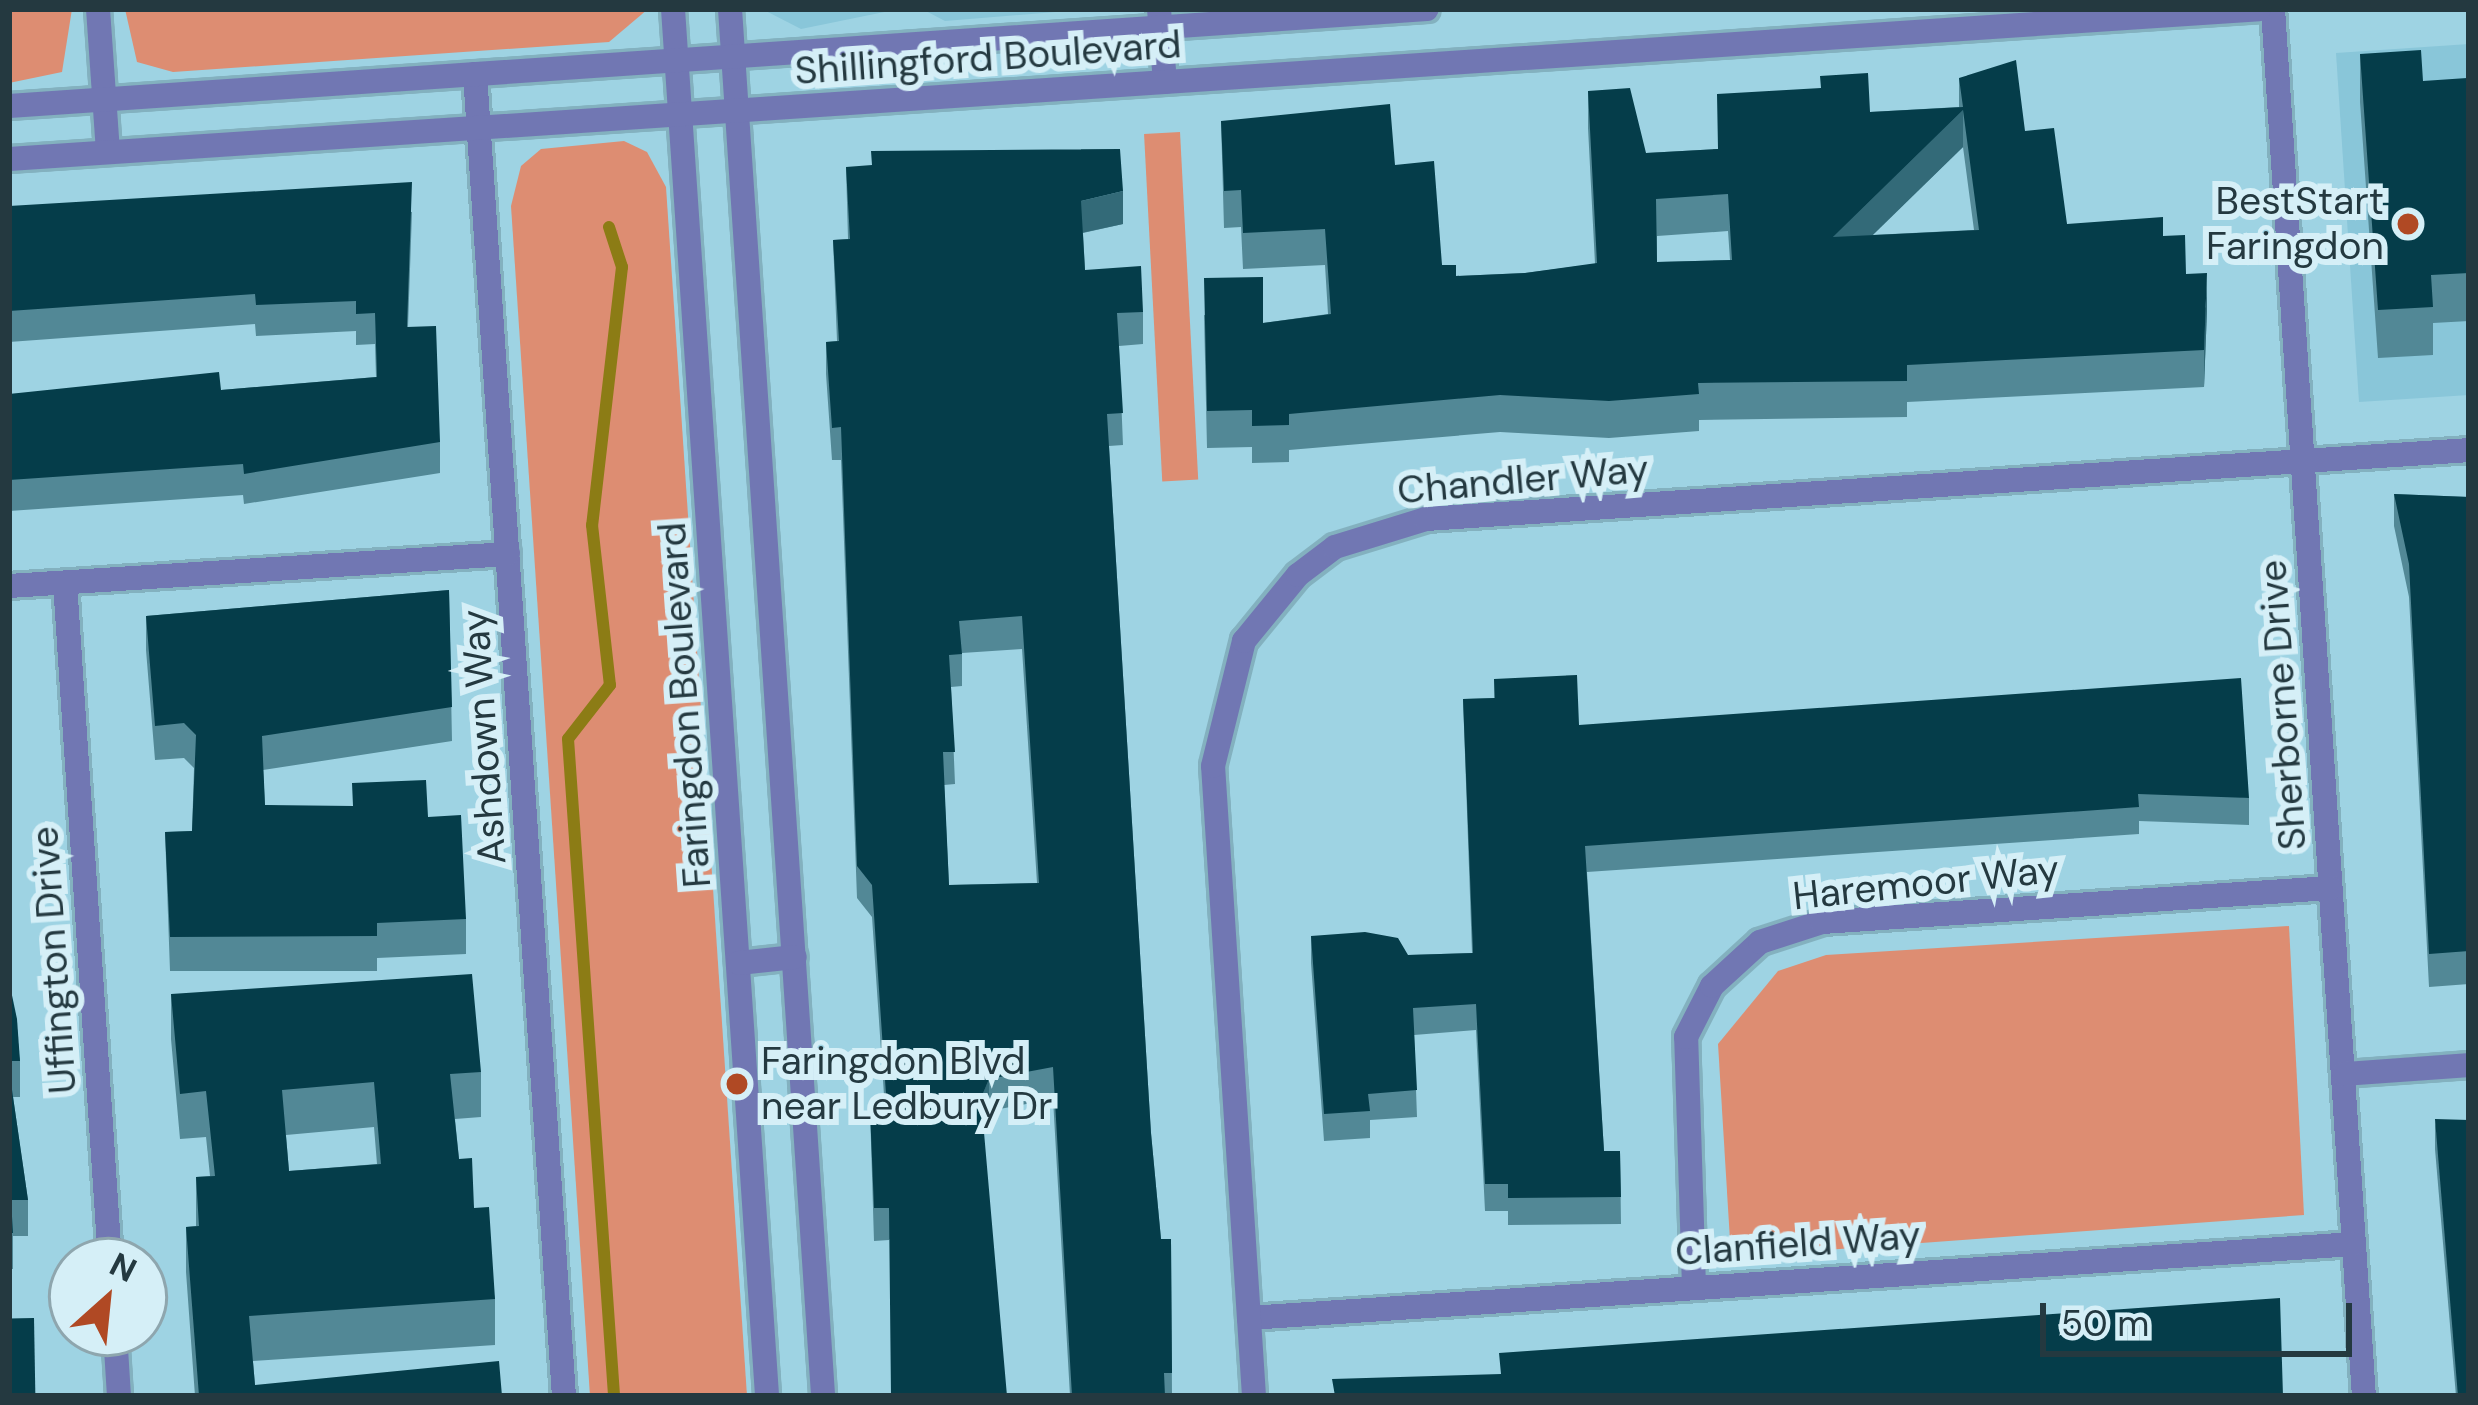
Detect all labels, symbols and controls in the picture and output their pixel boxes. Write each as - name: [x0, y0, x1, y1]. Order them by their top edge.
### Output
- street label: Shillingford Boulevard: [793, 21, 1183, 95]
- place label: BestStart Faringdon: [2206, 179, 2384, 270]
- marker: BestStart Faringdon: [2395, 211, 2421, 237]
- street label: Chandler Way: [1395, 446, 1651, 514]
- street label: Faringdon Boulevard: [649, 521, 721, 889]
- street label: Sherborne Drive: [2250, 558, 2316, 852]
- street label: Ashdown Way: [452, 608, 516, 866]
- street label: Uffington Drive: [21, 825, 87, 1095]
- street label: Haremoor Way: [1790, 846, 2062, 920]
- place label: Faringdon Blvd near Ledbury Dr: [761, 1039, 1052, 1130]
- marker: Faringdon Blvd near Ledbury Dr: [724, 1071, 750, 1097]
- street label: Clanfield Way: [1674, 1212, 1922, 1276]
- north arrow: [48, 1237, 168, 1357]
- text: N: [103, 1243, 144, 1292]
- scale bar: [2046, 1279, 2358, 1353]
- text: 50 m: [2061, 1300, 2149, 1347]

